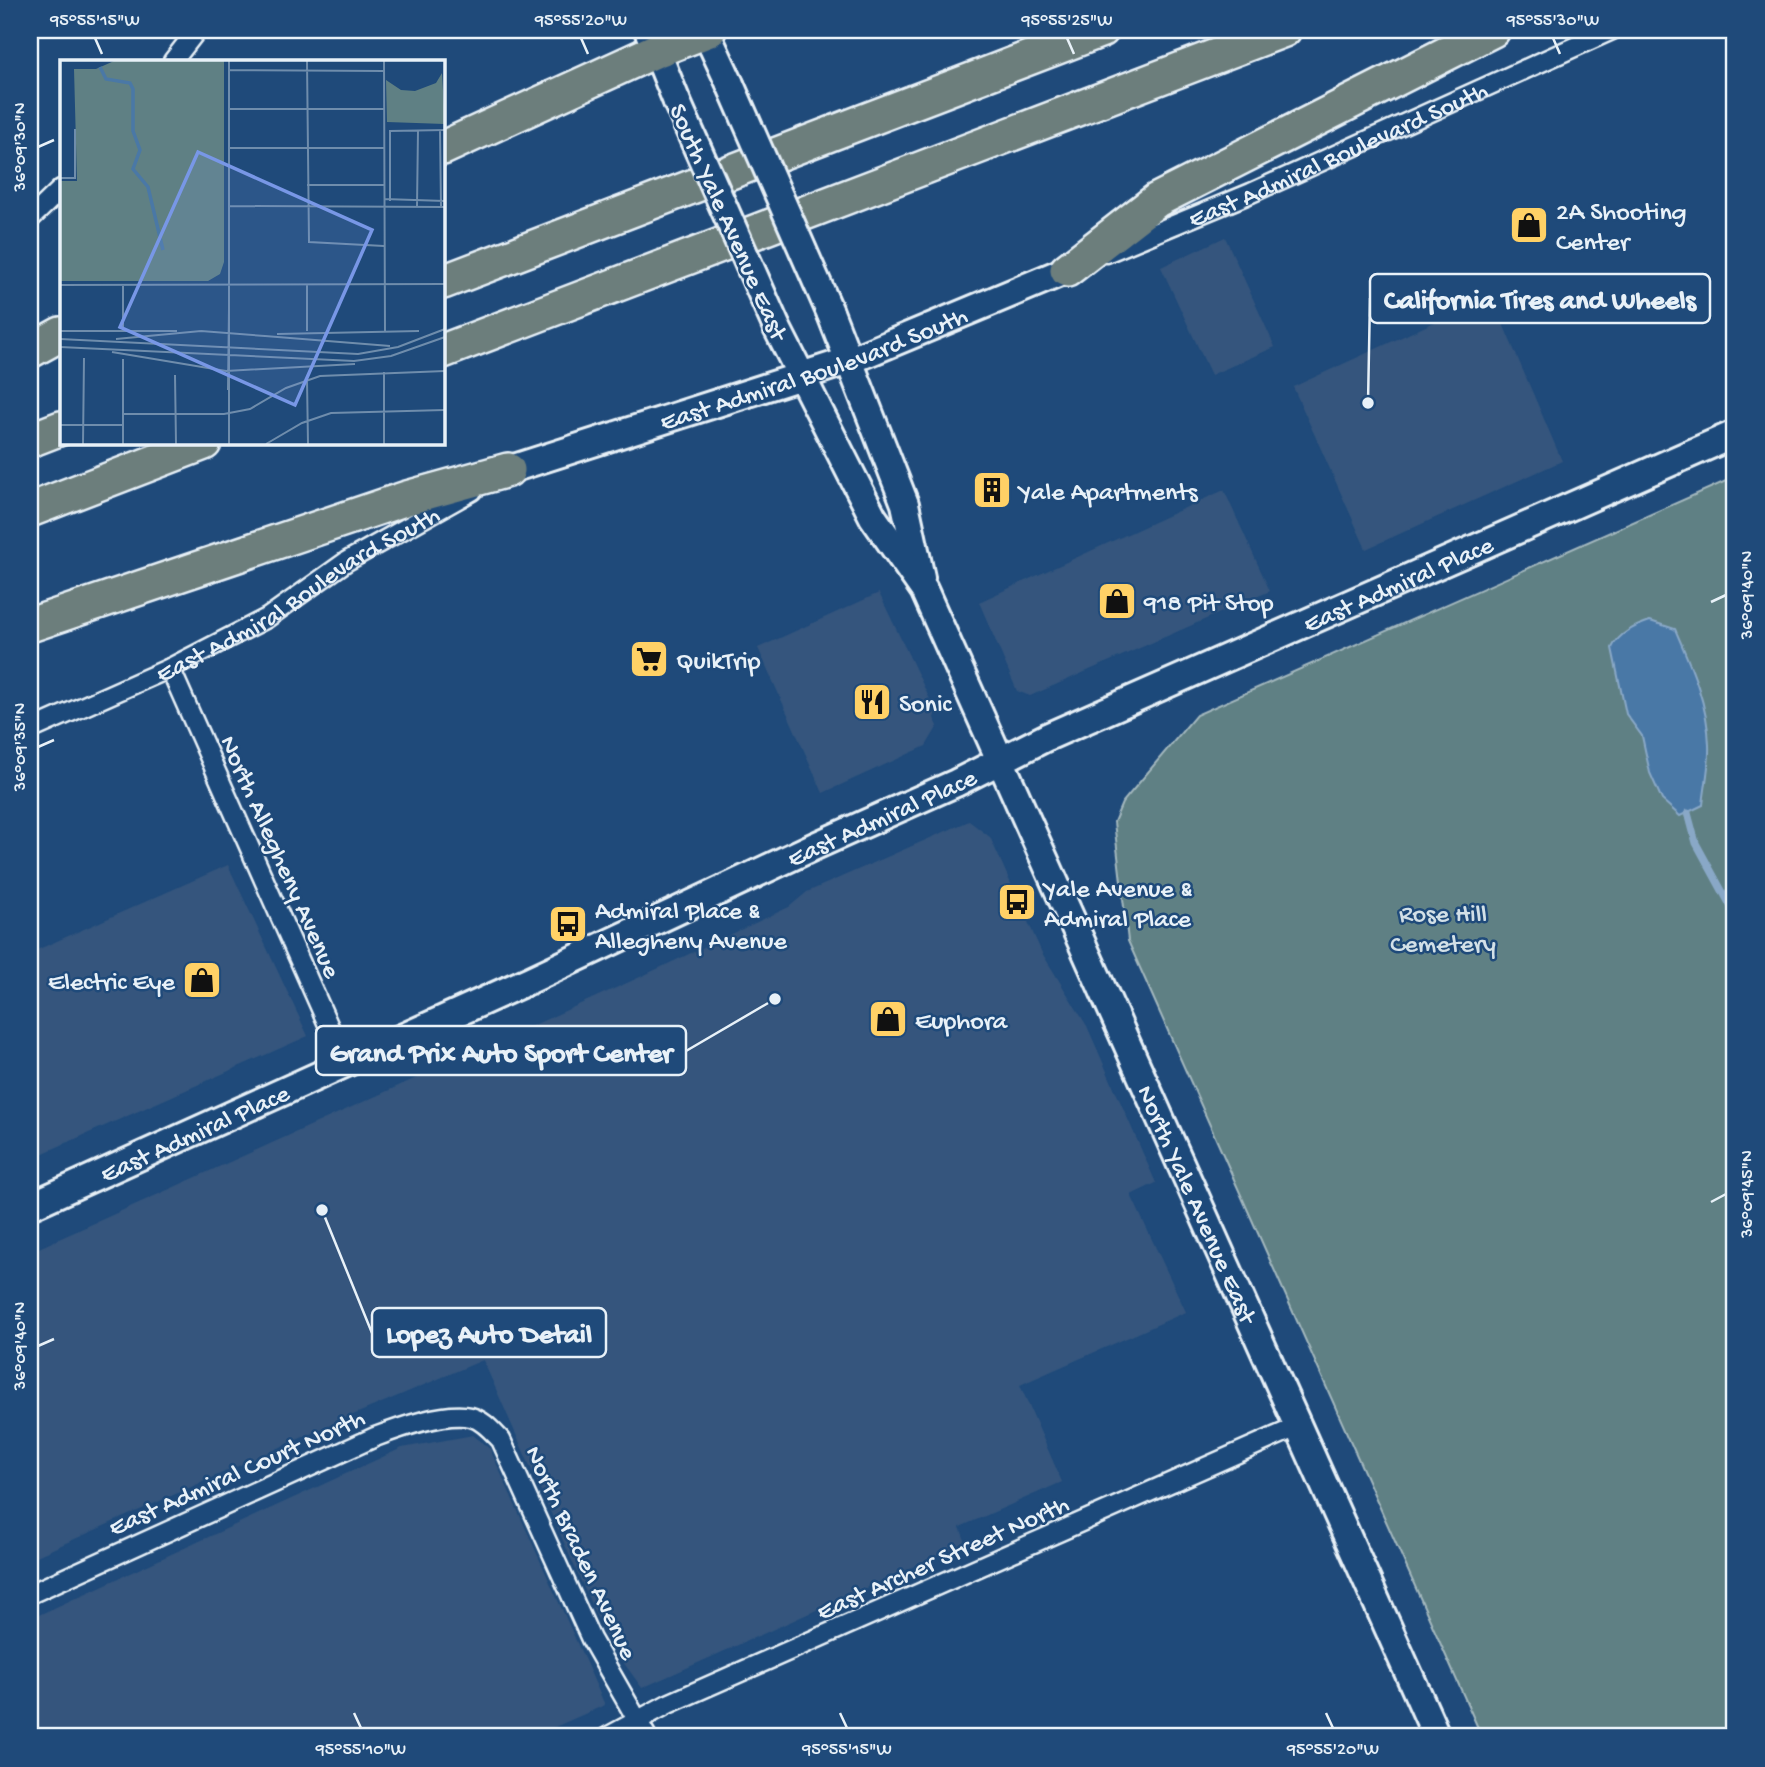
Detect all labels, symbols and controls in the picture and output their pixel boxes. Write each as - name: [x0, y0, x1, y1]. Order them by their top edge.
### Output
- text: 95°55'15"W: [49, 11, 140, 32]
- text: 95°55'20"W: [534, 11, 627, 32]
- text: 95°55'25"W: [1020, 11, 1113, 32]
- text: 95°55'30"W: [1506, 11, 1599, 32]
- inset map: [60, 60, 444, 444]
- street label: East Admiral Boulevard South: [1185, 77, 1494, 237]
- street label: South Yale Avenue East: [660, 100, 793, 348]
- text: 36°09'30"N: [11, 102, 32, 193]
- place label: 2A Shooting Center: [1556, 199, 1687, 260]
- shop icon: 2A Shooting Center: [1508, 204, 1550, 246]
- callout: California Tires and Wheels: [1370, 274, 1710, 323]
- text: California Tires and Wheels: [1384, 286, 1698, 319]
- street label: East Admiral Boulevard South: [657, 302, 973, 440]
- building icon: Yale Apartments: [971, 469, 1013, 511]
- place label: Yale Apartments: [1017, 479, 1199, 510]
- street label: East Admiral Boulevard South: [152, 501, 446, 692]
- street label: East Admiral Place: [1300, 531, 1499, 642]
- text: 36°09'40"N: [1738, 551, 1759, 640]
- shop icon: 918 Pit Stop: [1096, 580, 1138, 622]
- place label: 918 Pit Stop: [1143, 590, 1274, 621]
- supermarket icon: QuikTrip: [628, 638, 670, 680]
- place label: QuikTrip: [676, 648, 761, 679]
- restaurant icon: Sonic: [851, 681, 893, 723]
- place label: Sonic: [899, 691, 953, 722]
- text: 36°09'35"N: [11, 703, 32, 792]
- street label: North Allegheny Avenue: [210, 732, 346, 984]
- street label: East Admiral Place: [783, 764, 983, 877]
- place label: Yale Avenue & Admiral Place: [1042, 876, 1192, 937]
- bus stop icon: Yale Avenue & Admiral Place: [996, 881, 1038, 923]
- place label: Admiral Place & Allegheny Avenue: [595, 898, 787, 959]
- park label: Rose Hill Cemetery: [1390, 901, 1496, 962]
- bus stop icon: Admiral Place & Allegheny Avenue: [547, 903, 589, 945]
- shop icon: Electric Eye: [181, 959, 223, 1001]
- place label: Electric Eye: [48, 969, 176, 1000]
- shop icon: Euphora: [867, 998, 909, 1040]
- place label: Euphora: [915, 1008, 1009, 1039]
- callout: Grand Prix Auto Sport Center: [316, 1026, 686, 1075]
- text: Grand Prix Auto Sport Center: [330, 1039, 675, 1072]
- street label: East Admiral Place: [97, 1080, 296, 1192]
- street label: North Yale Avenue East: [1128, 1081, 1262, 1331]
- text: 36°09'45"N: [1738, 1150, 1759, 1239]
- text: 36°09'40"N: [11, 1302, 32, 1391]
- callout: Lopez Auto Detail: [372, 1308, 606, 1357]
- text: Lopez Auto Detail: [386, 1320, 592, 1353]
- street label: East Admiral Court North: [105, 1405, 371, 1546]
- street label: North Braden Avenue: [516, 1442, 642, 1666]
- street label: East Archer Street North: [813, 1490, 1075, 1630]
- text: 95°55'10"W: [315, 1740, 406, 1761]
- text: 95°55'15"W: [801, 1740, 892, 1761]
- text: 95°55'20"W: [1286, 1740, 1379, 1761]

